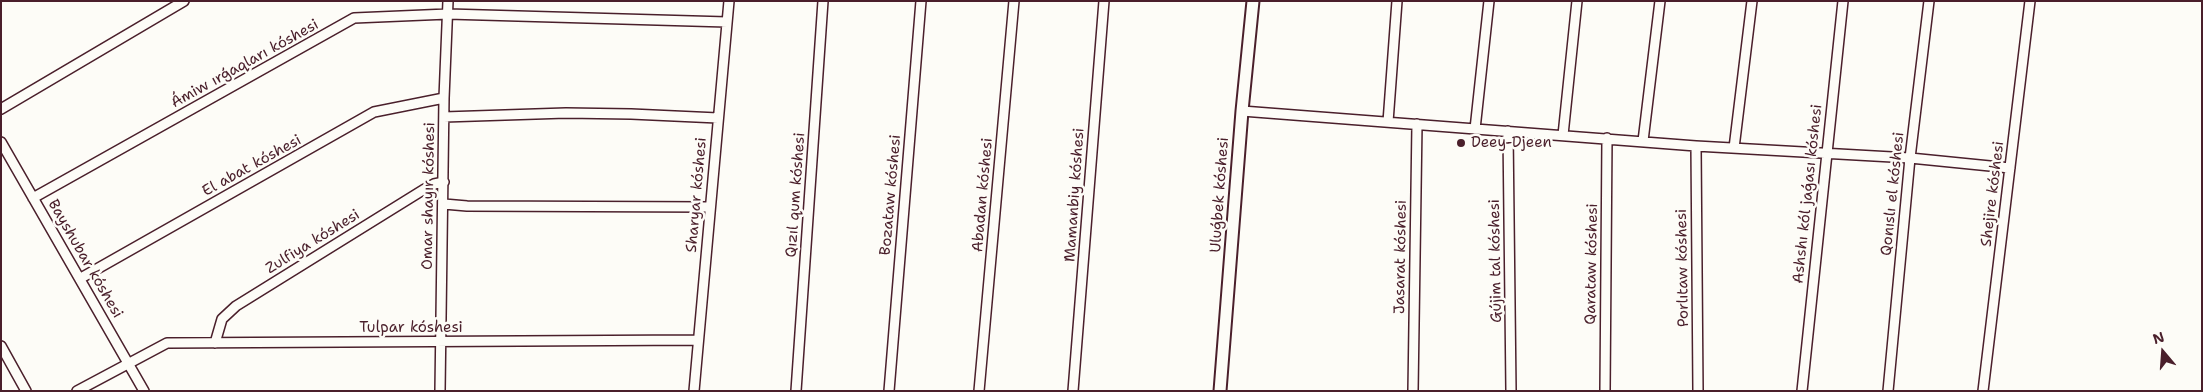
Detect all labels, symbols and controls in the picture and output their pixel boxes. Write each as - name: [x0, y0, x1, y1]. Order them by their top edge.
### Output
- street label: Ámiw ırǵaqları kóshesi: [168, 16, 322, 112]
- street label: Ashshı kól jaǵası kóshesi: [1790, 103, 1826, 285]
- street label: Omar shayır kóshesi: [419, 122, 439, 270]
- street label: Mamanbiy kóshesi: [1061, 127, 1089, 263]
- street label: El abat kóshesi: [199, 131, 305, 201]
- street label: Qonıslı el kóshesi: [1878, 131, 1908, 257]
- street label: Qızıl qum kóshesi: [783, 132, 809, 258]
- street label: Bozataw kóshesi: [877, 134, 905, 256]
- place label: Deey-Djeen: [1471, 134, 1552, 152]
- street label: Sharyar kóshesi: [683, 137, 711, 253]
- street label: Abadan kóshesi: [969, 137, 997, 253]
- street label: Uluǵbek kóshesi: [1207, 137, 1233, 253]
- marker: Deey-Djeen: [1455, 137, 1467, 149]
- street label: Shejire kóshesi: [1978, 140, 2008, 248]
- street label: Bayshubar kóshesi: [44, 197, 126, 321]
- street label: Gújim tal kóshesi: [1486, 199, 1506, 323]
- street label: Jasarat kóshesi: [1391, 200, 1411, 314]
- street label: Qarataw kóshesi: [1582, 203, 1602, 325]
- street label: Zulfiya kóshesi: [263, 206, 363, 278]
- street label: Porlıtaw kóshesi: [1673, 209, 1693, 327]
- street label: Tulpar kóshesi: [359, 319, 463, 337]
- north arrow: [2138, 327, 2188, 377]
- text: N: [2150, 327, 2166, 348]

